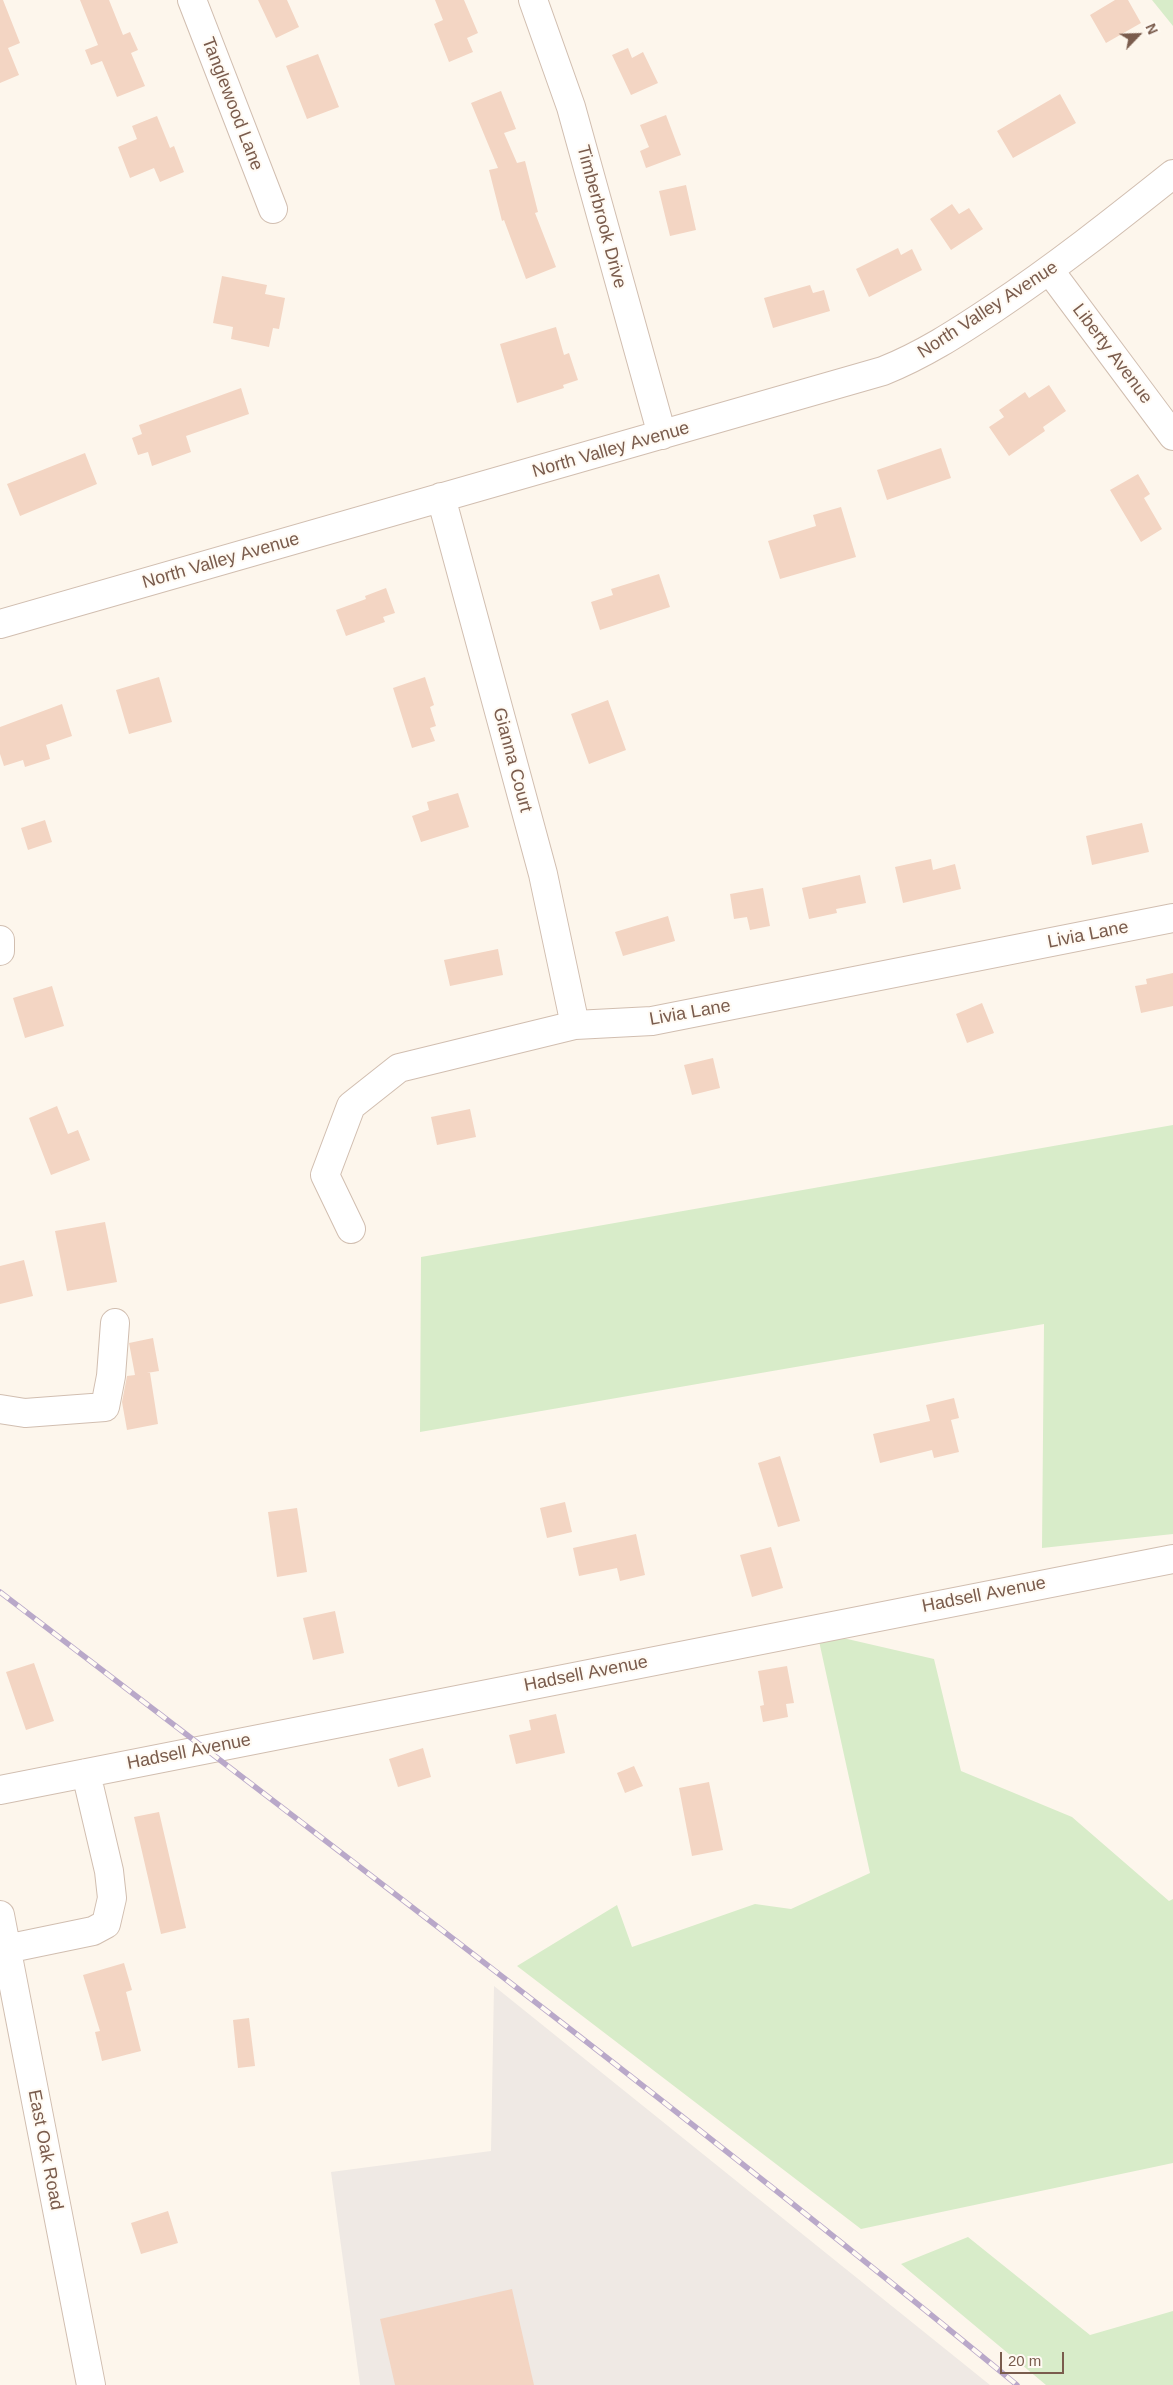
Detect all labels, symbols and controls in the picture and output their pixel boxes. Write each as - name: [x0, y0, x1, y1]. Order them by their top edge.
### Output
- north arrow: [1113, 10, 1163, 60]
- text: N: [1142, 21, 1161, 37]
- street label: Tanglewood Lane: [197, 34, 267, 174]
- street label: Timberbrook Drive: [571, 143, 631, 291]
- street label: North Valley Avenue: [914, 257, 1062, 363]
- street label: Liberty Avenue: [1067, 300, 1157, 408]
- street label: North Valley Avenue: [530, 417, 692, 483]
- street label: North Valley Avenue: [140, 528, 302, 594]
- street label: Gianna Court: [488, 705, 536, 815]
- street label: Livia Lane: [1046, 917, 1130, 953]
- street label: Livia Lane: [648, 995, 732, 1031]
- street label: Hadsell Avenue: [920, 1572, 1048, 1618]
- street label: Hadsell Avenue: [522, 1651, 650, 1697]
- street label: Hadsell Avenue: [125, 1729, 253, 1775]
- street label: East Oak Road: [23, 2088, 67, 2212]
- scale bar: [1003, 2342, 1067, 2374]
- text: 20 m: [1008, 2352, 1041, 2369]

